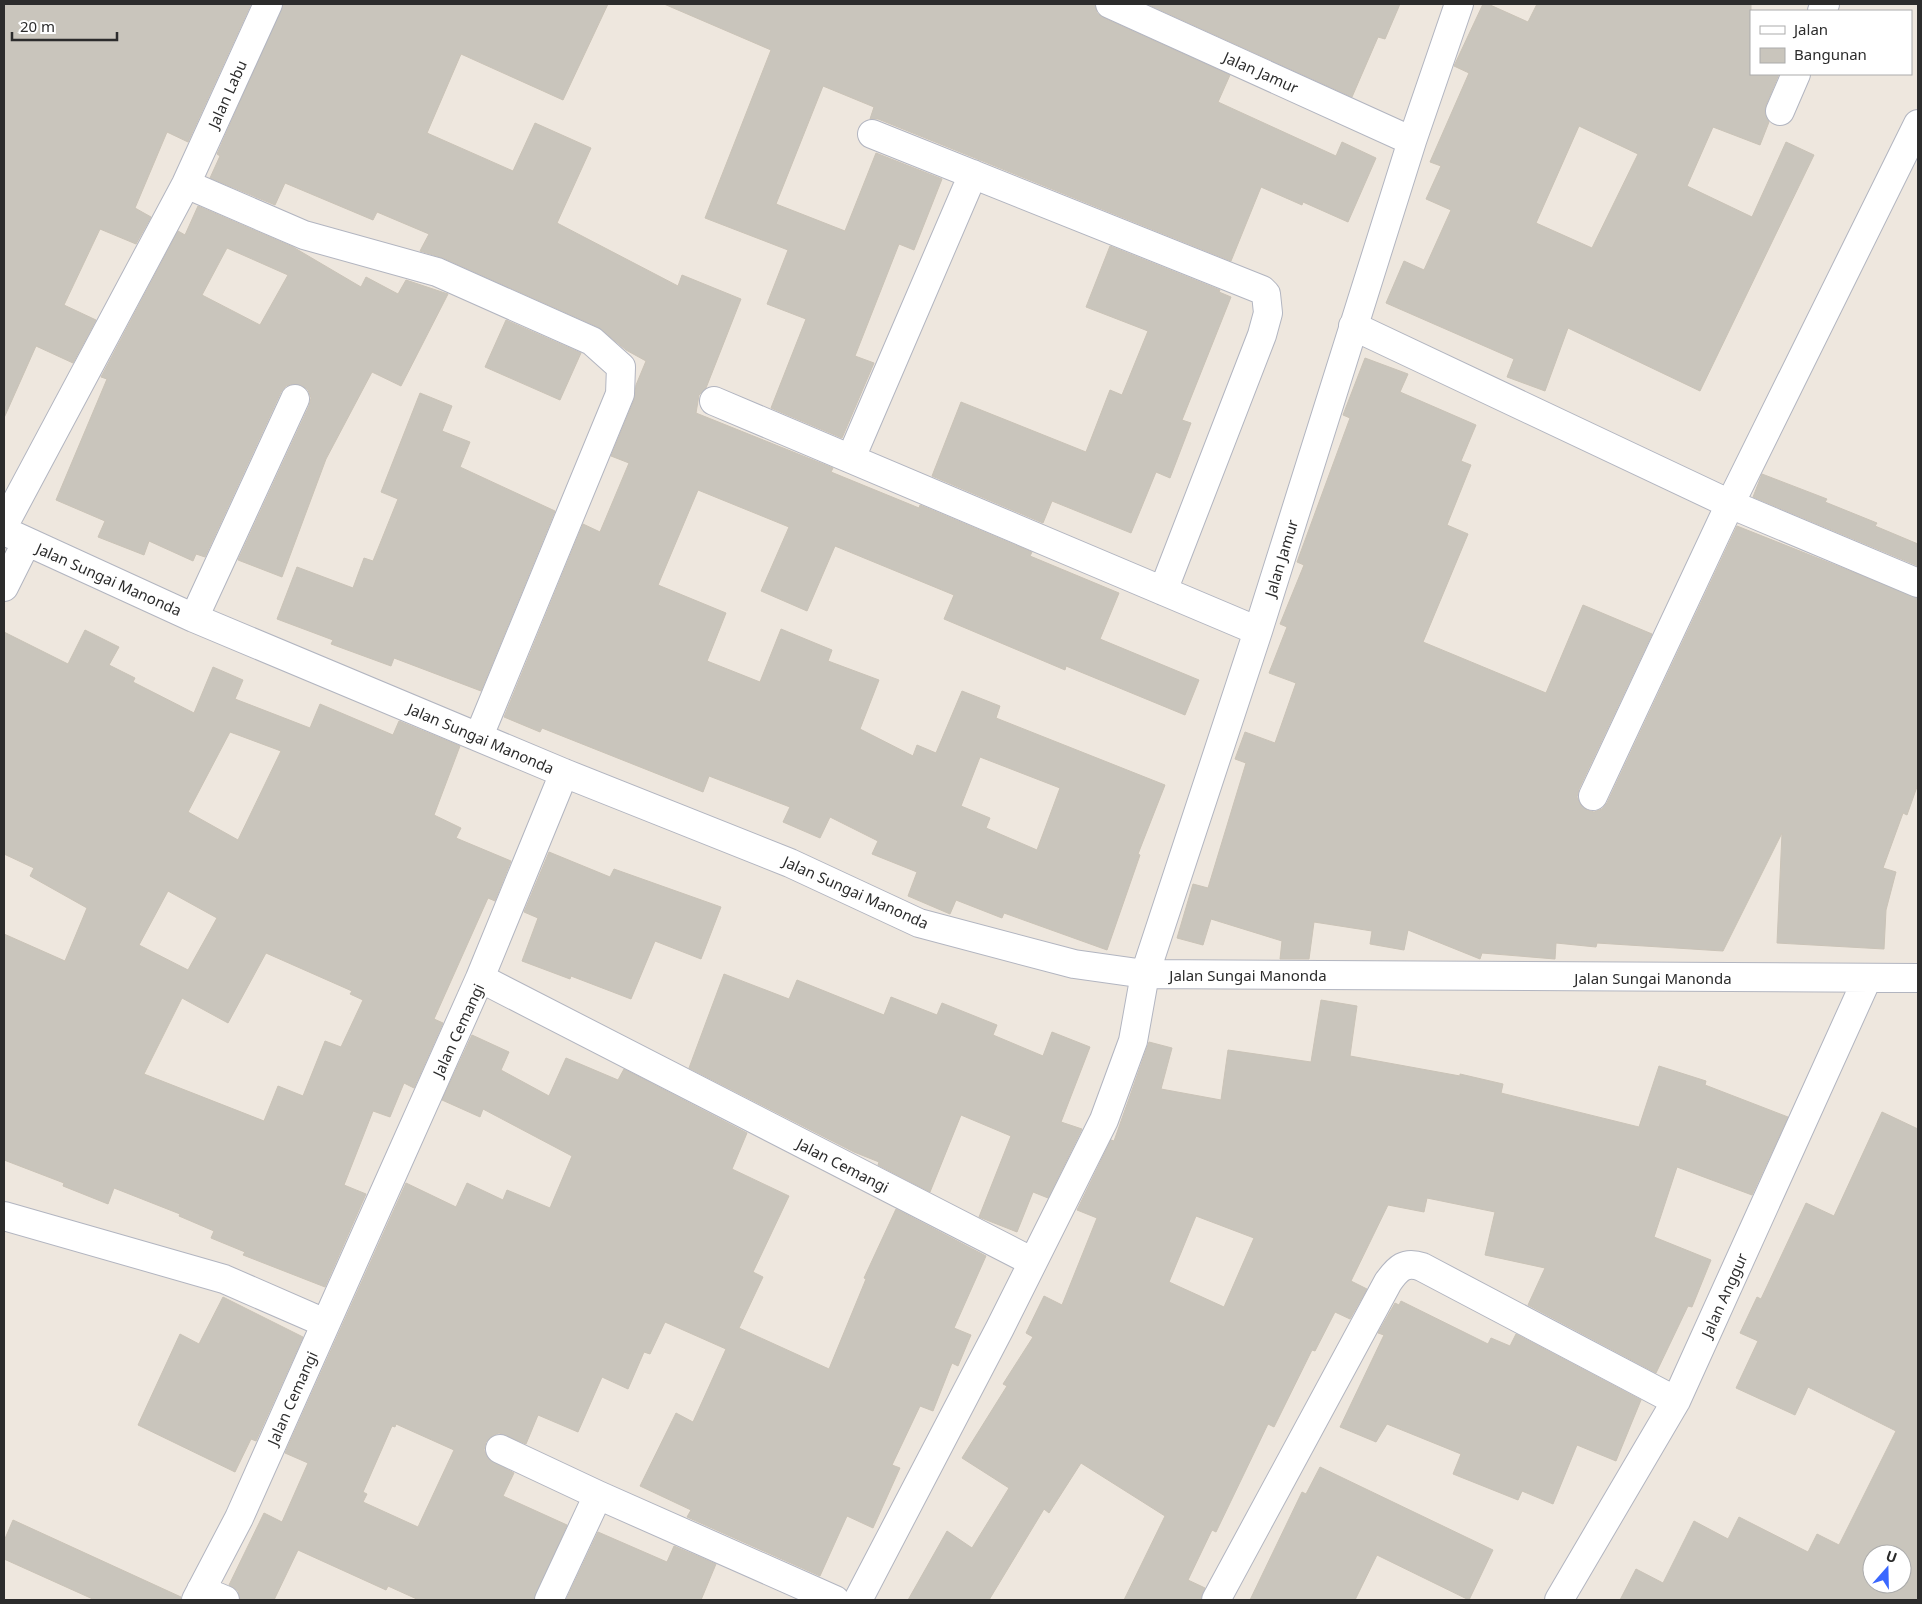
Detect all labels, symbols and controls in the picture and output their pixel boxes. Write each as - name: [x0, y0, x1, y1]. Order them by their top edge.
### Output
- scale bar: [12, 10, 118, 42]
- legend: [1750, 10, 1912, 75]
- text: 20 m: [20, 16, 55, 36]
- text: Jalan: [1792, 19, 1828, 39]
- text: Bangunan: [1794, 44, 1867, 64]
- street label: Jalan Jamur: [1219, 46, 1302, 97]
- street label: Jalan Labu: [202, 57, 251, 133]
- street label: Jalan Jamur: [1259, 517, 1302, 601]
- street label: Jalan Sungai Manonda: [31, 537, 185, 620]
- street label: Jalan Sungai Manonda: [403, 697, 557, 778]
- street label: Jalan Sungai Manonda: [778, 850, 932, 933]
- street label: Jalan Sungai Manonda: [1167, 965, 1327, 985]
- street label: Jalan Sungai Manonda: [1572, 968, 1732, 988]
- street label: Jalan Cemangi: [427, 980, 488, 1082]
- street label: Jalan Cemangi: [792, 1132, 892, 1197]
- street label: Jalan Anggur: [1696, 1249, 1752, 1342]
- street label: Jalan Cemangi: [262, 1348, 322, 1450]
- north arrow: [1862, 1544, 1912, 1594]
- text: U: [1883, 1546, 1900, 1567]

